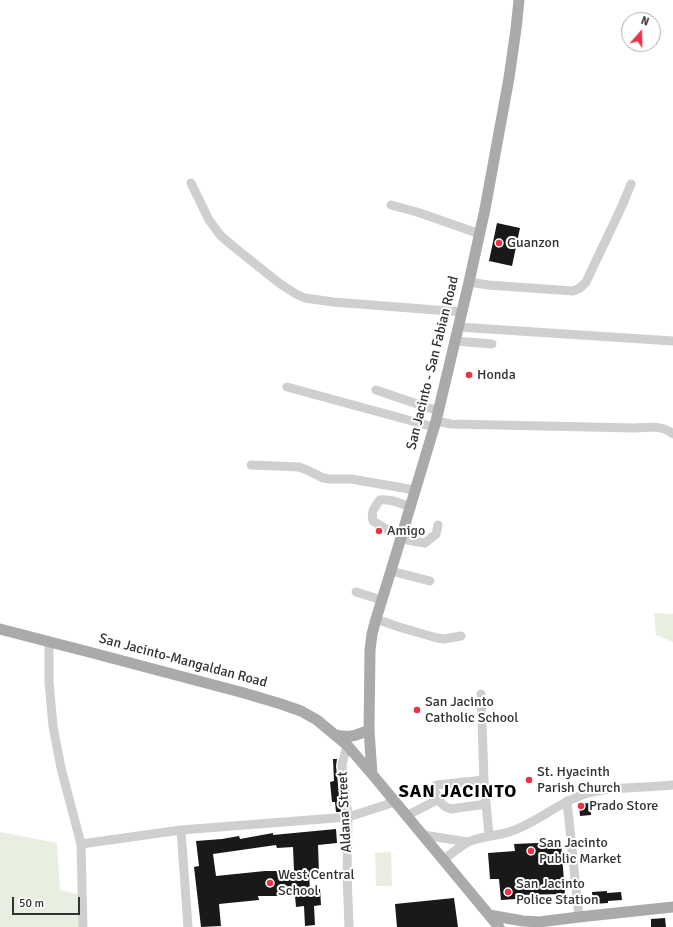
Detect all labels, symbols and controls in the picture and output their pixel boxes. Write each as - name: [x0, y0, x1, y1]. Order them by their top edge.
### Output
- north arrow: [621, 12, 661, 52]
- text: N: [639, 14, 651, 29]
- place label: Guanzon: [507, 235, 559, 251]
- marker: Guanzon: [494, 238, 504, 248]
- street label: San Jacinto - San Fabian Road: [403, 274, 463, 452]
- place label: Honda: [477, 367, 516, 383]
- marker: Honda: [464, 370, 474, 380]
- place label: Amigo: [387, 523, 425, 539]
- marker: Amigo: [374, 526, 384, 536]
- street label: San Jacinto-Mangaldan Road: [97, 630, 269, 692]
- place label: San Jacinto Catholic School: [425, 694, 518, 726]
- marker: San Jacinto Catholic School: [412, 705, 422, 715]
- place label: St. Hyacinth Parish Church: [537, 764, 621, 796]
- street label: Aldana Street: [334, 771, 356, 853]
- marker: St. Hyacinth Parish Church: [524, 775, 534, 785]
- district label: SAN JACINTO: [399, 781, 517, 803]
- place label: Prado Store: [589, 798, 658, 814]
- marker: Prado Store: [576, 801, 586, 811]
- place label: San Jacinto Public Market: [539, 835, 622, 868]
- marker: San Jacinto Public Market: [526, 846, 536, 856]
- place label: West Central School: [278, 867, 355, 900]
- place label: San Jacinto Police Station: [516, 876, 599, 908]
- marker: West Central School: [265, 878, 275, 888]
- marker: San Jacinto Police Station: [503, 887, 513, 897]
- scale bar: [14, 889, 82, 915]
- text: 50 m: [19, 896, 44, 911]

